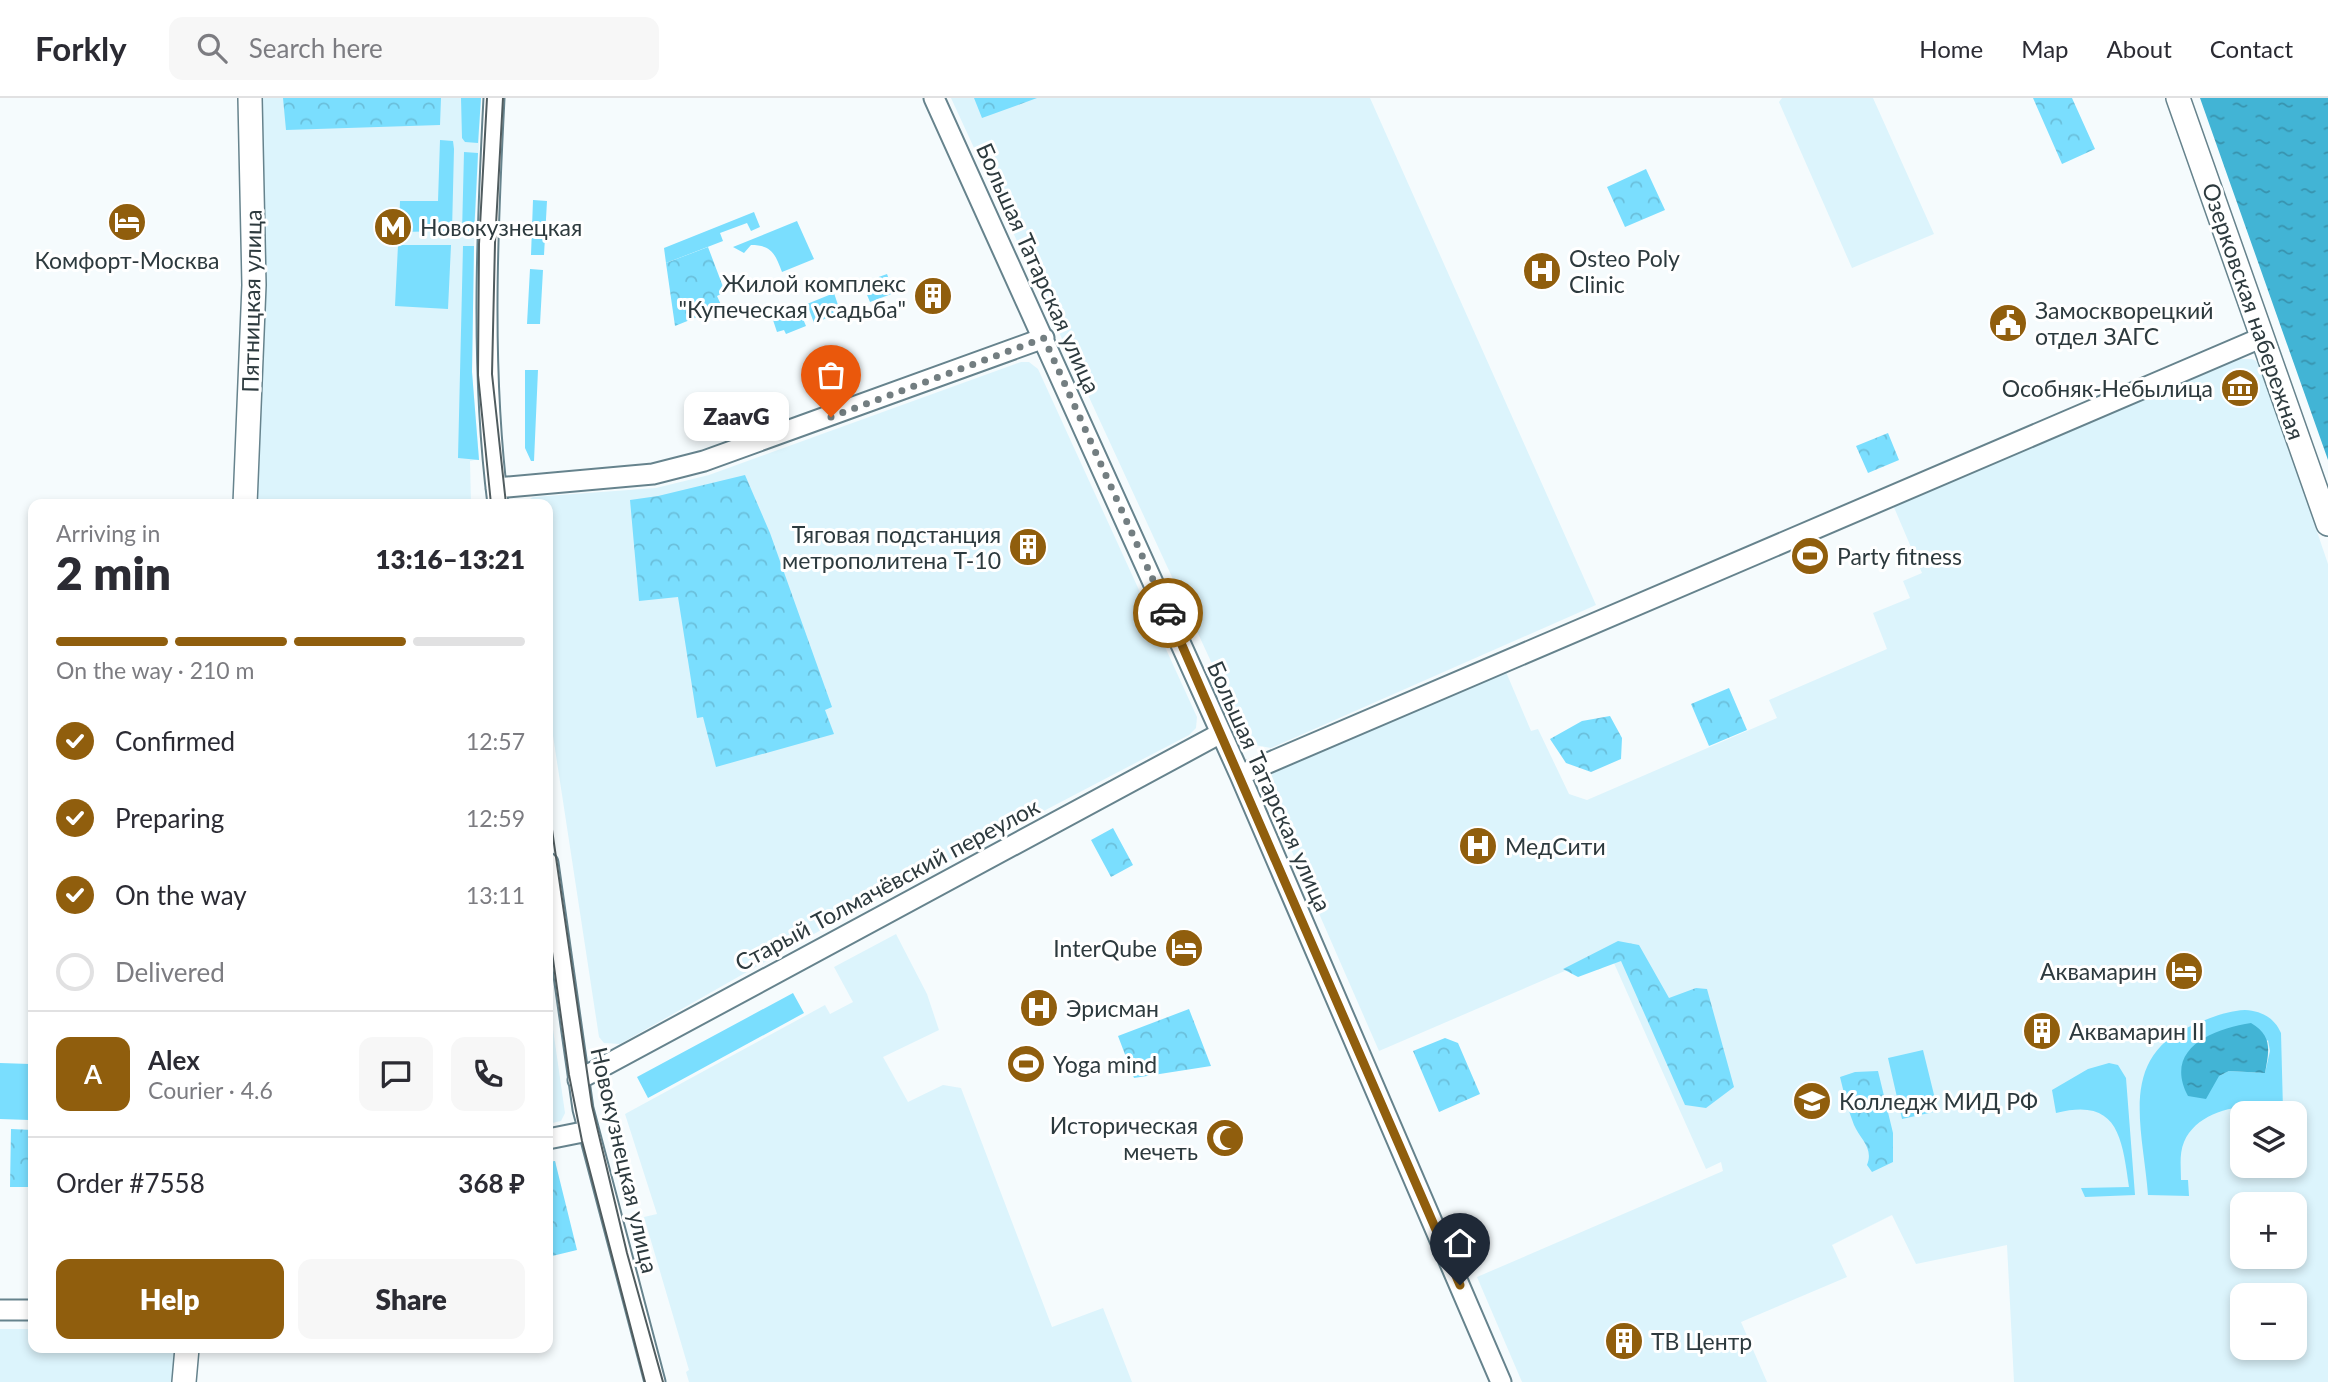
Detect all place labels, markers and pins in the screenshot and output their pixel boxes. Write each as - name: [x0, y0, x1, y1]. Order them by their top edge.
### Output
- hotel icon: Комфорт-Москва: [106, 201, 148, 243]
- metro station icon: Новокузнецкая: [372, 206, 414, 248]
- place label: Новокузнецкая: [420, 213, 582, 241]
- place label: Osteo Poly Clinic: [1569, 244, 1680, 298]
- place label: Комфорт-Москва: [34, 246, 220, 274]
- hospital icon: Osteo Poly Clinic: [1521, 250, 1563, 292]
- place label: Жилой комплекс "Купеческая усадьба": [678, 269, 906, 323]
- building icon: Жилой комплекс "Купеческая усадьба": [912, 275, 954, 317]
- place label: Замоскворецкий отдел ЗАГС: [2035, 296, 2213, 350]
- public building icon: Замоскворецкий отдел ЗАГС: [1987, 302, 2029, 344]
- pin: [801, 345, 861, 417]
- museum icon: Особняк-Небылица: [2219, 367, 2261, 409]
- place label: Особняк-Небылица: [2002, 374, 2213, 402]
- callout: ZaavG: [684, 392, 789, 442]
- place label: Тяговая подстанция метрополитена Т-10: [782, 520, 1001, 574]
- building icon: Тяговая подстанция метрополитена Т-10: [1007, 526, 1049, 568]
- sports icon: Party fitness: [1789, 535, 1831, 577]
- place label: Party fitness: [1837, 542, 1962, 570]
- hospital icon: МедСити: [1457, 825, 1499, 867]
- place label: МедСити: [1505, 832, 1606, 860]
- hotel icon: InterQube: [1163, 927, 1205, 969]
- place label: InterQube: [1053, 934, 1157, 962]
- hotel icon: Аквамарин: [2163, 950, 2205, 992]
- place label: Аквамарин: [2040, 957, 2157, 985]
- hospital icon: Эрисман: [1018, 987, 1060, 1029]
- place label: Эрисман: [1066, 994, 1159, 1022]
- building icon: Аквамарин II: [2021, 1010, 2063, 1052]
- place label: Аквамарин II: [2069, 1017, 2205, 1045]
- sports icon: Yoga mind: [1005, 1043, 1047, 1085]
- place label: Yoga mind: [1053, 1050, 1157, 1078]
- school or university icon: Колледж МИД РФ: [1791, 1080, 1833, 1122]
- place label: Колледж МИД РФ: [1839, 1087, 2038, 1115]
- place label: Историческая мечеть: [1050, 1111, 1198, 1165]
- mosque icon: Историческая мечеть: [1204, 1117, 1246, 1159]
- pin: [1430, 1213, 1490, 1285]
- building icon: ТВ Центр: [1603, 1320, 1645, 1362]
- place label: ТВ Центр: [1651, 1327, 1752, 1355]

